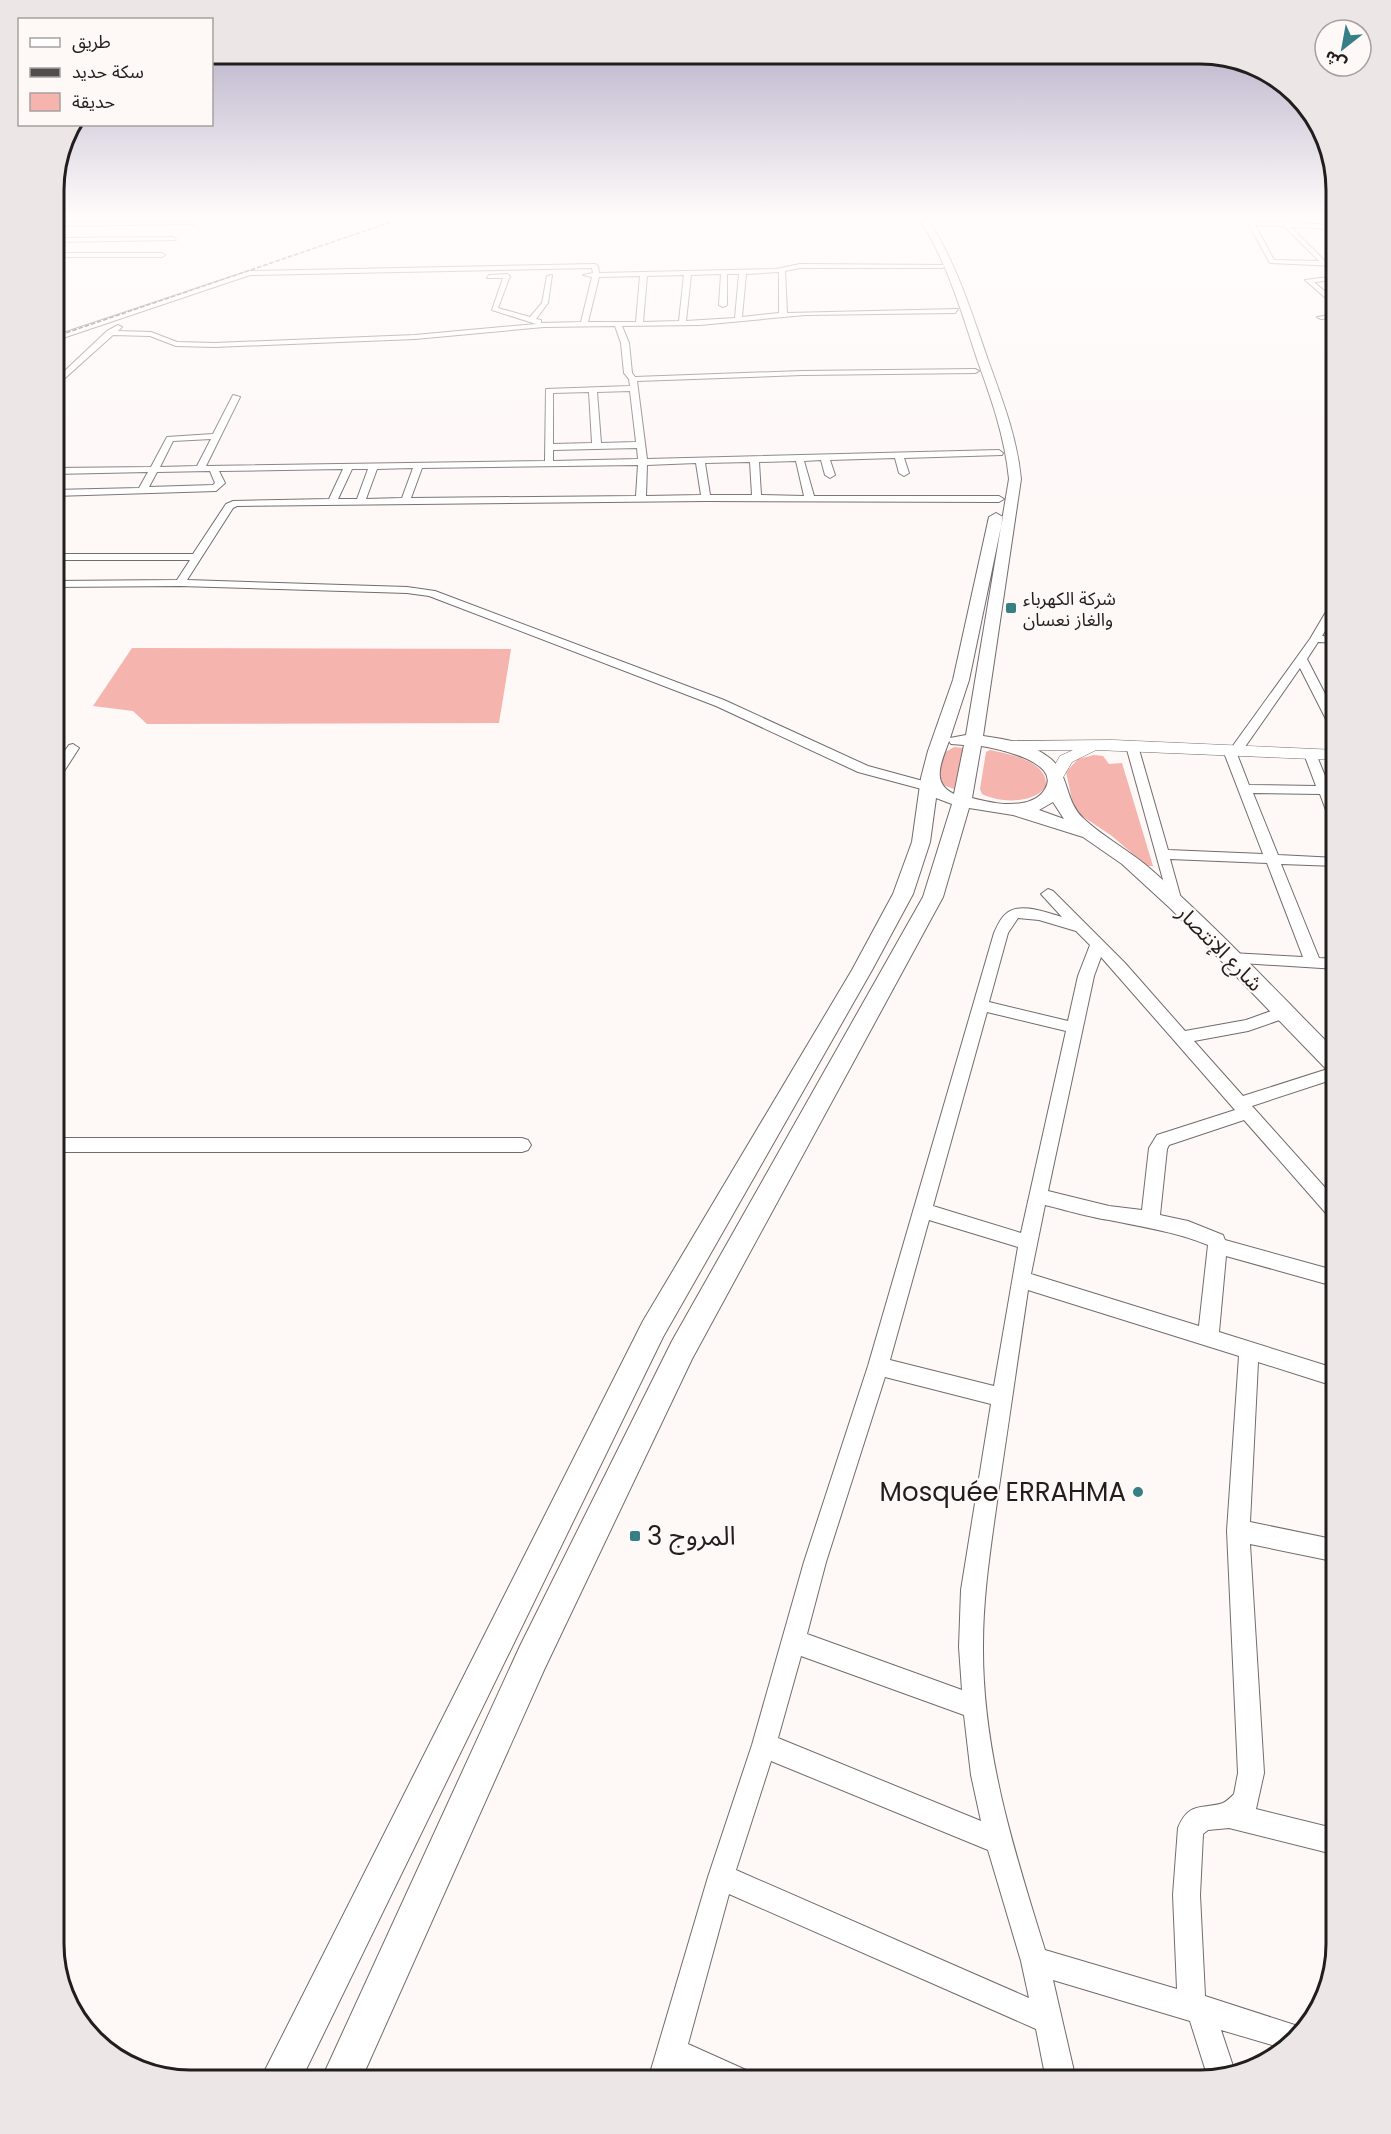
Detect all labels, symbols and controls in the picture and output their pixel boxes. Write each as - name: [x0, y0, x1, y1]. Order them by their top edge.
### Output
- legend: [18, 18, 213, 126]
- north arrow: [1313, 18, 1373, 78]
- text: طريق: [72, 29, 111, 54]
- text: ش: [1320, 45, 1351, 76]
- text: سكة حديد: [72, 59, 144, 84]
- text: حديقة: [72, 89, 115, 114]
- place label: شركة الكهرباء والغاز نعسان: [1023, 586, 1116, 632]
- marker: شركة الكهرباء والغاز نعسان: [1004, 601, 1018, 615]
- street label: شارع الإنتصار: [1169, 898, 1269, 998]
- place label: Mosquée ERRAHMA: [880, 1474, 1126, 1510]
- marker: Mosquée ERRAHMA: [1131, 1485, 1145, 1499]
- place label: المروج 3: [647, 1518, 736, 1555]
- marker: المروج 3: [628, 1529, 642, 1543]

